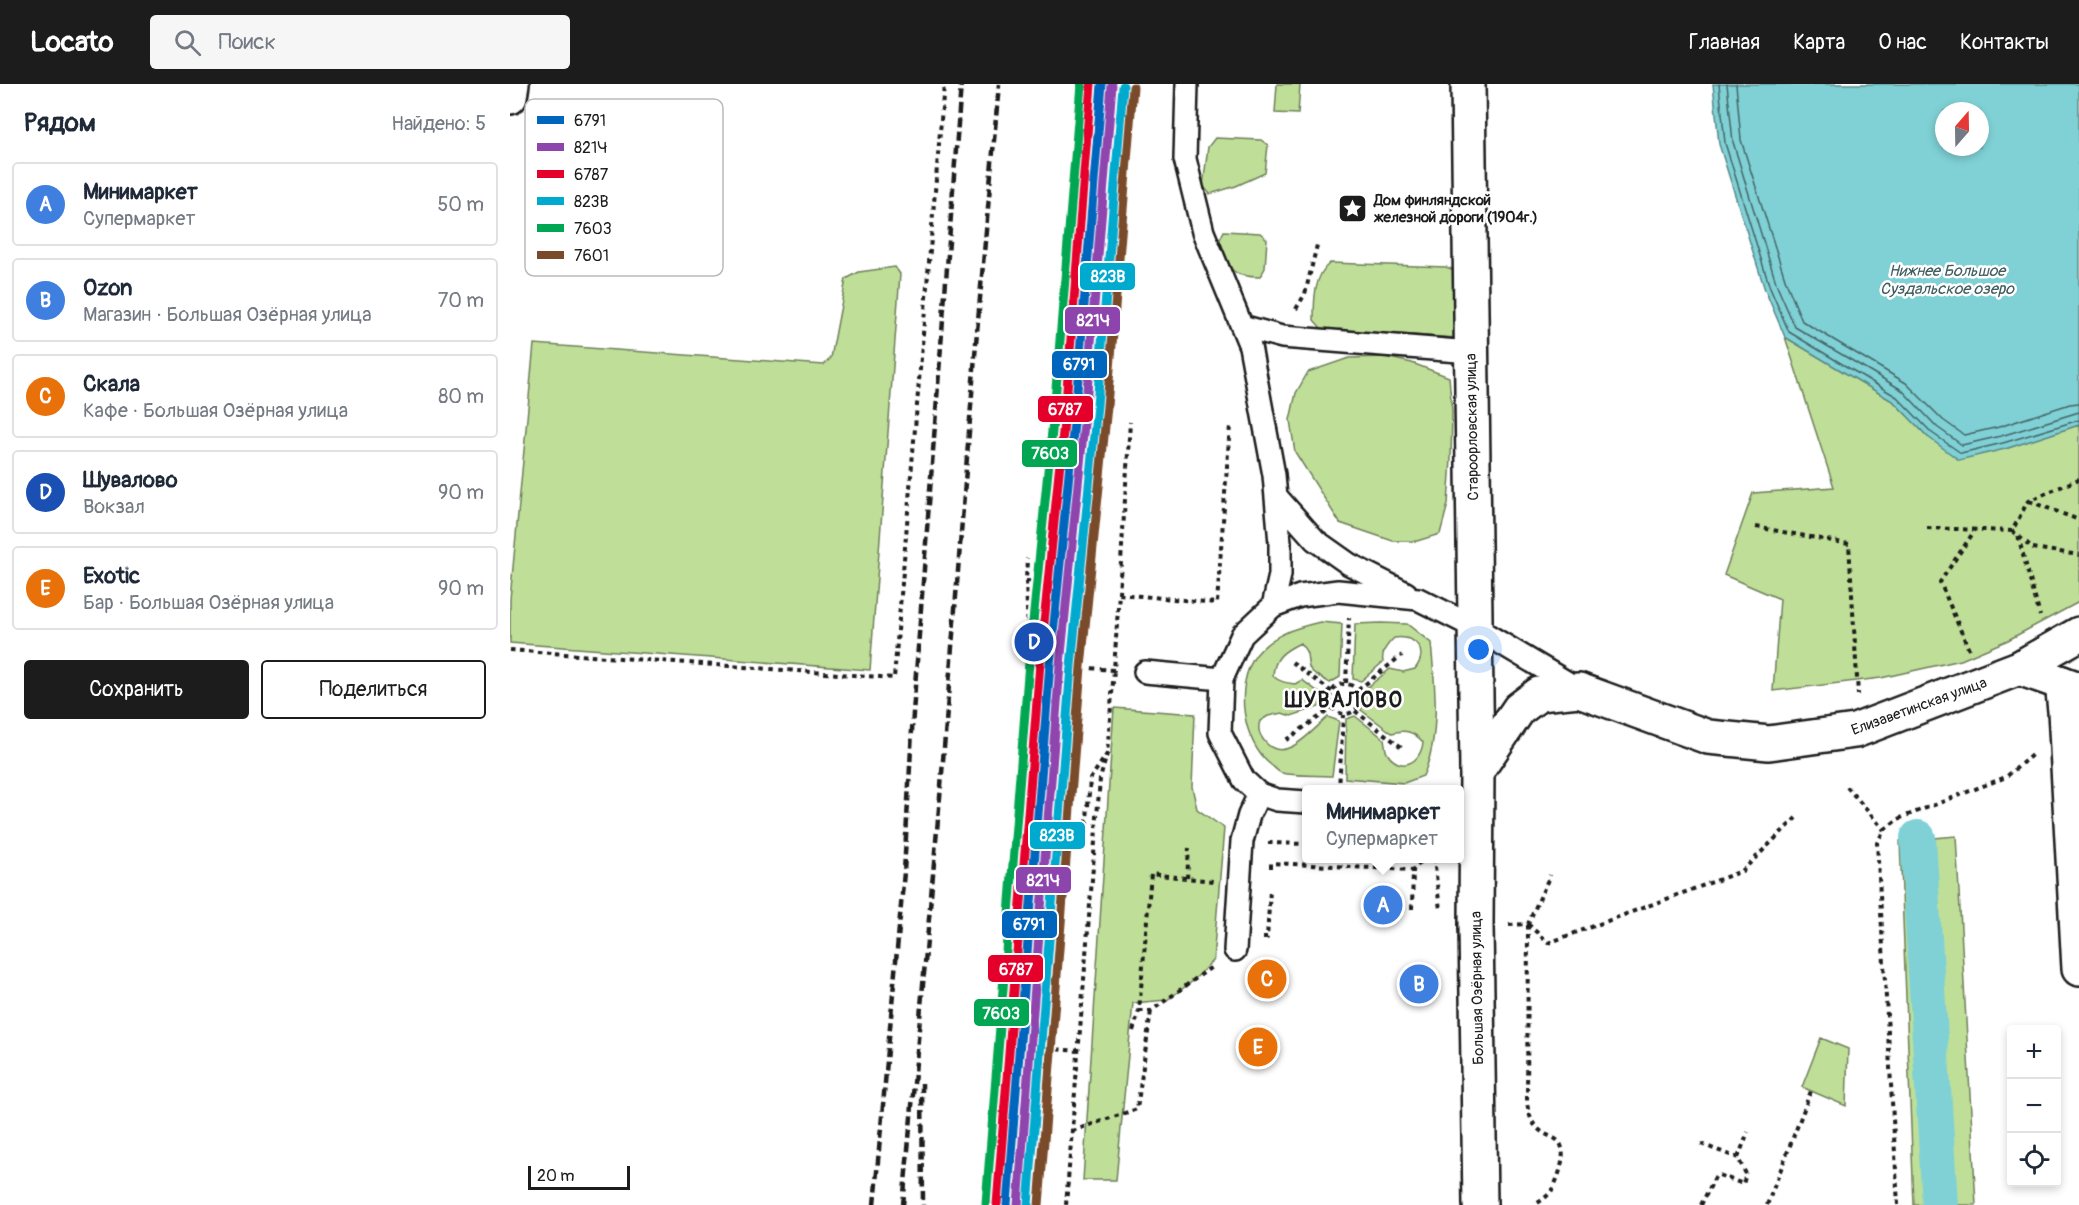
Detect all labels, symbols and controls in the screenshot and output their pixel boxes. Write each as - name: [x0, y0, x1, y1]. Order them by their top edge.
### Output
- search box: [150, 15, 570, 69]
- text: Locato: [30, 25, 114, 60]
- icon: search: [171, 26, 204, 59]
- text: Поиск: [219, 28, 276, 56]
- text: Главная: [1689, 29, 1760, 56]
- text: Карта: [1793, 29, 1845, 56]
- text: О нас: [1878, 29, 1927, 56]
- text: Контакты: [1960, 29, 2049, 56]
- legend: [525, 99, 723, 276]
- north arrow: [1935, 102, 1989, 156]
- text: Рядом: [24, 107, 96, 139]
- text: Найдено: 5: [391, 111, 486, 136]
- text: 6791: [574, 111, 606, 131]
- text: 821Ч: [574, 138, 607, 158]
- text: 6787: [574, 165, 609, 185]
- text: Минимаркет: [83, 178, 198, 206]
- place label: Дом финляндской железной дороги (1904г.): [1373, 191, 1538, 227]
- text: A: [39, 192, 52, 217]
- text: 50 m: [437, 192, 484, 217]
- text: 823В: [574, 192, 609, 212]
- place icon: Дом финляндской железной дороги (1904г.): [1337, 193, 1369, 225]
- text: Супермаркет: [83, 206, 195, 231]
- text: 7603: [574, 219, 612, 239]
- text: 7601: [574, 246, 609, 266]
- water label: Нижнее Большое Суздальское озеро: [1880, 261, 2015, 299]
- line badge: 823В: [1079, 262, 1136, 291]
- text: 823В: [1091, 267, 1125, 287]
- text: Ozon: [83, 274, 132, 302]
- text: B: [40, 288, 51, 313]
- text: 70 m: [438, 288, 484, 313]
- text: Магазин · Большая Озёрная улица: [83, 302, 372, 327]
- line badge: 821Ч: [1064, 306, 1121, 335]
- text: 821Ч: [1077, 311, 1110, 331]
- line badge: 6791: [1051, 350, 1108, 379]
- street label: Староорловская улица: [1462, 353, 1483, 501]
- text: 6791: [1063, 355, 1095, 375]
- text: Скала: [83, 370, 140, 398]
- text: C: [39, 384, 52, 409]
- text: 80 m: [438, 384, 484, 409]
- line badge: 6787: [1037, 395, 1094, 423]
- text: Кафе · Большая Озёрная улица: [83, 398, 348, 423]
- text: 6787: [1048, 400, 1083, 420]
- line badge: 7603: [1021, 439, 1078, 468]
- text: 7603: [1031, 444, 1069, 464]
- text: Шувалово: [83, 466, 177, 494]
- text: D: [39, 480, 52, 505]
- text: 90 m: [438, 480, 484, 505]
- text: Вокзал: [83, 494, 145, 519]
- text: Exotic: [83, 562, 140, 590]
- text: E: [40, 576, 51, 601]
- text: 90 m: [438, 576, 484, 601]
- text: Бар · Большая Озёрная улица: [83, 590, 334, 615]
- pin: D: [1014, 620, 1054, 664]
- your location: [1464, 635, 1493, 664]
- button: Сохранить: [24, 660, 249, 719]
- button: Поделиться: [261, 660, 486, 719]
- street label: Елизаветинская улица: [1849, 673, 1990, 740]
- district label: ШУВАЛОВО: [1284, 687, 1403, 714]
- popup: [1302, 785, 1464, 863]
- text: Минимаркет: [1326, 798, 1440, 826]
- line badge: 823В: [1029, 821, 1086, 850]
- text: 823В: [1040, 826, 1074, 846]
- text: Супермаркет: [1326, 826, 1438, 851]
- line badge: 821Ч: [1015, 866, 1072, 894]
- text: 821Ч: [1027, 871, 1060, 891]
- pin: A: [1364, 882, 1402, 928]
- line badge: 6791: [1001, 910, 1058, 939]
- street label: Большая Озёрная улица: [1467, 911, 1488, 1065]
- text: 6791: [1013, 915, 1045, 935]
- line badge: 6787: [987, 954, 1044, 983]
- pin: C: [1248, 956, 1287, 1002]
- text: 6787: [999, 960, 1034, 980]
- pin: B: [1400, 962, 1438, 1006]
- line badge: 7603: [973, 998, 1030, 1027]
- text: 7603: [982, 1004, 1020, 1024]
- pin: E: [1238, 1024, 1278, 1070]
- map controls: [2007, 1025, 2061, 1187]
- button: +: [2007, 1025, 2061, 1079]
- button: −: [2007, 1079, 2061, 1133]
- button: locate: [2007, 1133, 2061, 1187]
- scale bar: [528, 1163, 630, 1190]
- text: 20 m: [537, 1166, 575, 1186]

